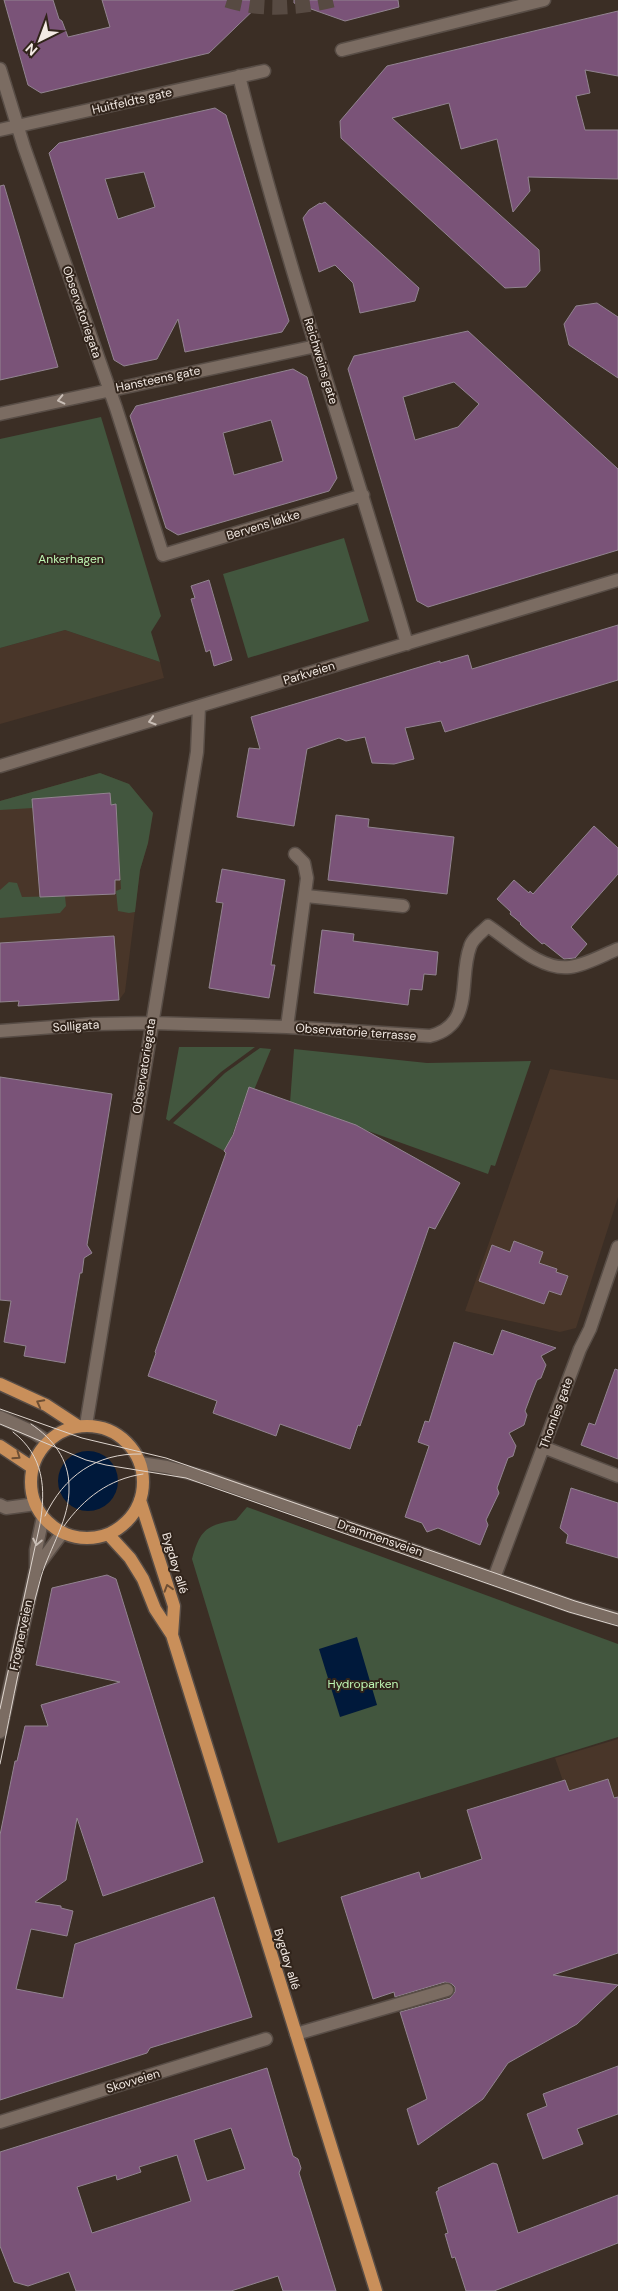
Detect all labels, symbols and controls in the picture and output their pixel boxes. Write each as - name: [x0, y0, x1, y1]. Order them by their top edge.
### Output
- north arrow: [15, 15, 65, 65]
- text: N: [21, 40, 41, 60]
- street label: Huitfeldts gate: [90, 84, 174, 118]
- street label: Observatoriegata: [59, 264, 105, 360]
- street label: Reichweins gate: [300, 316, 342, 406]
- street label: Hansteens gate: [114, 362, 202, 396]
- one-way arrow: [56, 394, 65, 405]
- street label: Bervens løkke: [224, 506, 302, 544]
- park label: Ankerhagen: [38, 551, 104, 567]
- street label: Parkveien: [281, 658, 337, 688]
- one-way arrow: [148, 715, 157, 725]
- street label: Solligata: [52, 1016, 100, 1036]
- street label: Observatoriegata: [129, 1017, 159, 1115]
- street label: Observatorie terrasse: [295, 1020, 417, 1044]
- street label: Thomles gate: [536, 1375, 576, 1451]
- one-way arrow: [37, 1399, 46, 1409]
- one-way arrow: [11, 1450, 21, 1459]
- street label: Drammensveien: [335, 1516, 425, 1560]
- street label: Bygdøy allé: [158, 1530, 192, 1596]
- one-way arrow: [33, 1538, 43, 1547]
- one-way arrow: [164, 1584, 174, 1592]
- street label: Frognerveien: [6, 1598, 36, 1672]
- park label: Hydroparken: [328, 1676, 399, 1692]
- street label: Bygdøy allé: [270, 1926, 304, 1992]
- street label: Skovveien: [104, 2065, 162, 2097]

